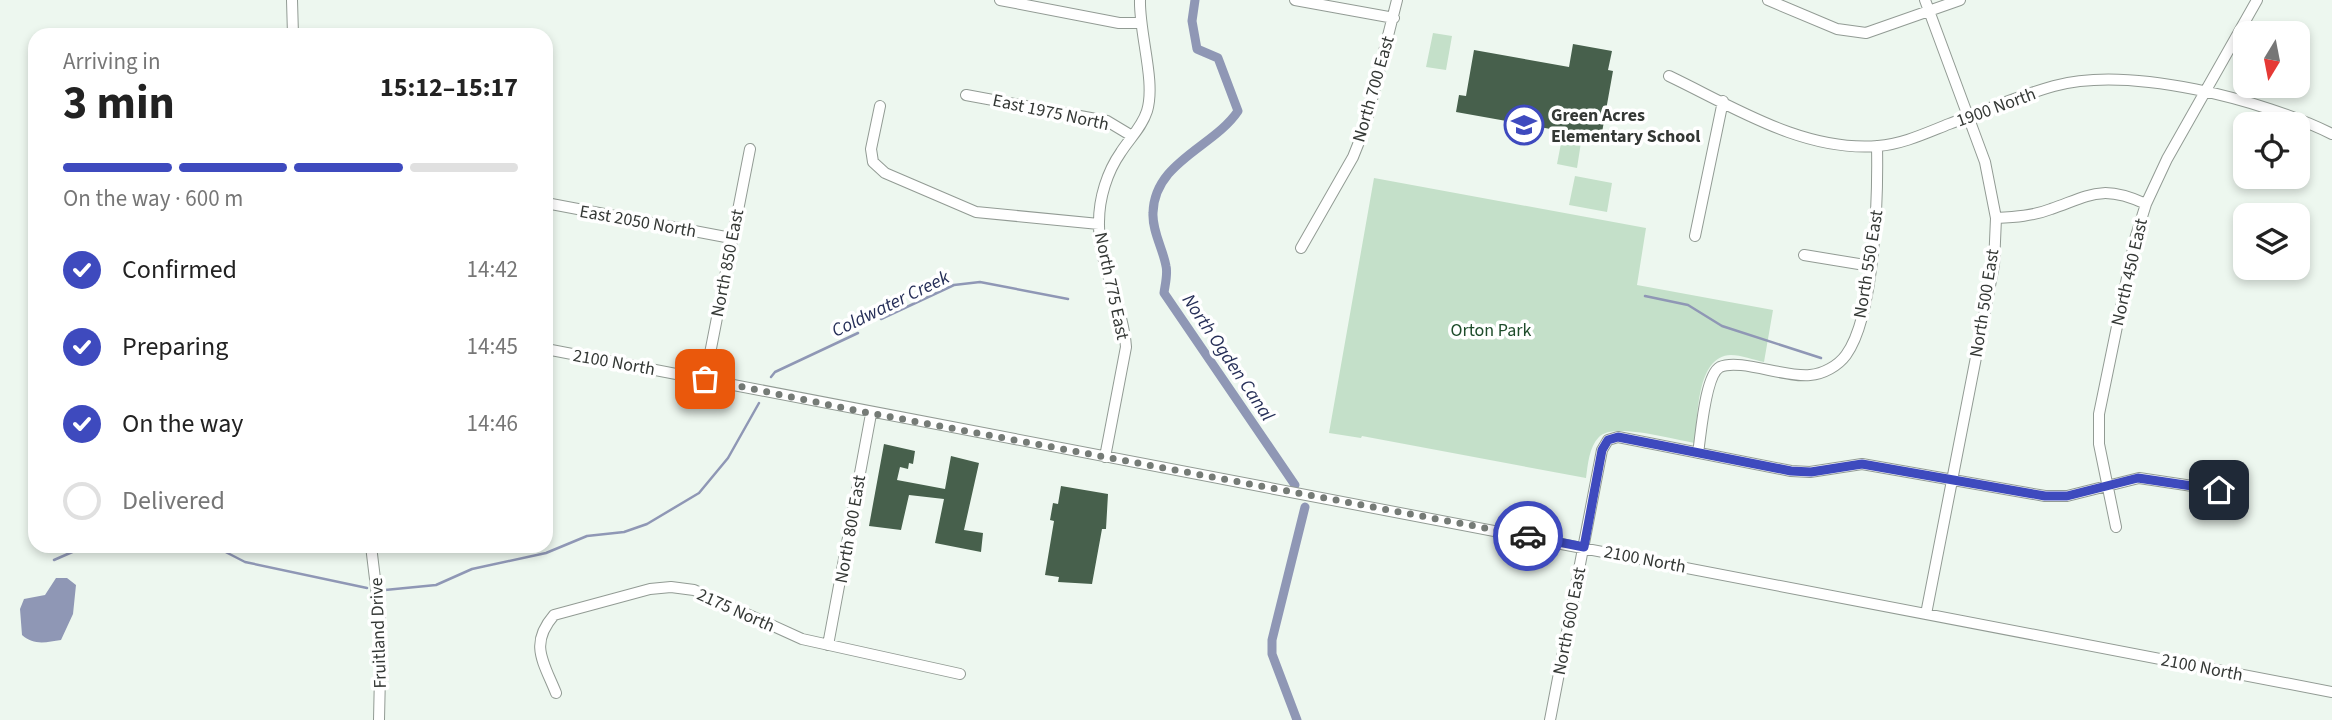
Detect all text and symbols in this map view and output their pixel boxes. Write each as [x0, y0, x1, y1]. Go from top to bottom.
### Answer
north arrow [2233, 21, 2310, 98]
map controls [2233, 21, 2310, 280]
street label: North 700 East [1346, 33, 1401, 145]
text: Arriving in [63, 45, 161, 78]
text: 15:12–15:17 [380, 69, 518, 106]
text: 3 min [63, 71, 175, 136]
street label: 1900 North [1953, 82, 2039, 133]
street label: East 1975 North [990, 88, 1111, 137]
place label: Green Acres Elementary School [1551, 103, 1701, 149]
school or university icon: Green Acres Elementary School [1503, 104, 1545, 146]
button: locate [2233, 112, 2310, 189]
text: On the way · 600 m [63, 182, 243, 215]
street label: East 2050 North [577, 199, 698, 244]
button: layers [2233, 203, 2310, 280]
street label: North 850 East [705, 207, 750, 319]
street label: North 550 East [1848, 208, 1889, 320]
street label: North 450 East [2105, 216, 2154, 328]
street label: North 775 East [1088, 230, 1135, 342]
street label: North 500 East [1964, 247, 2005, 359]
icon: check [63, 251, 101, 289]
text: Confirmed [122, 251, 237, 288]
text: 14:42 [467, 253, 518, 286]
water label: Coldwater Creek [827, 264, 955, 345]
water label: North Ogden Canal [1175, 289, 1281, 427]
park label: Orton Park [1451, 318, 1532, 343]
icon: check [63, 328, 101, 366]
text: Preparing [122, 328, 228, 365]
text: 14:45 [467, 330, 518, 363]
street label: 2100 North [571, 343, 657, 382]
pin [675, 349, 735, 409]
icon: bag [686, 360, 724, 398]
icon: check [63, 405, 101, 443]
text: On the way [122, 405, 243, 442]
text: 14:46 [467, 407, 518, 440]
pin [2189, 460, 2249, 520]
icon: home [2200, 471, 2238, 509]
street label: North 800 East [829, 473, 872, 585]
text: Delivered [122, 482, 225, 519]
courier [1493, 501, 1563, 571]
icon: car [1509, 517, 1547, 555]
street label: 2100 North [1602, 539, 1688, 580]
street label: North 600 East [1547, 565, 1592, 677]
street label: Fruitland Drive [364, 577, 393, 689]
street label: 2175 North [693, 582, 779, 639]
street label: 2100 North [2159, 647, 2245, 688]

